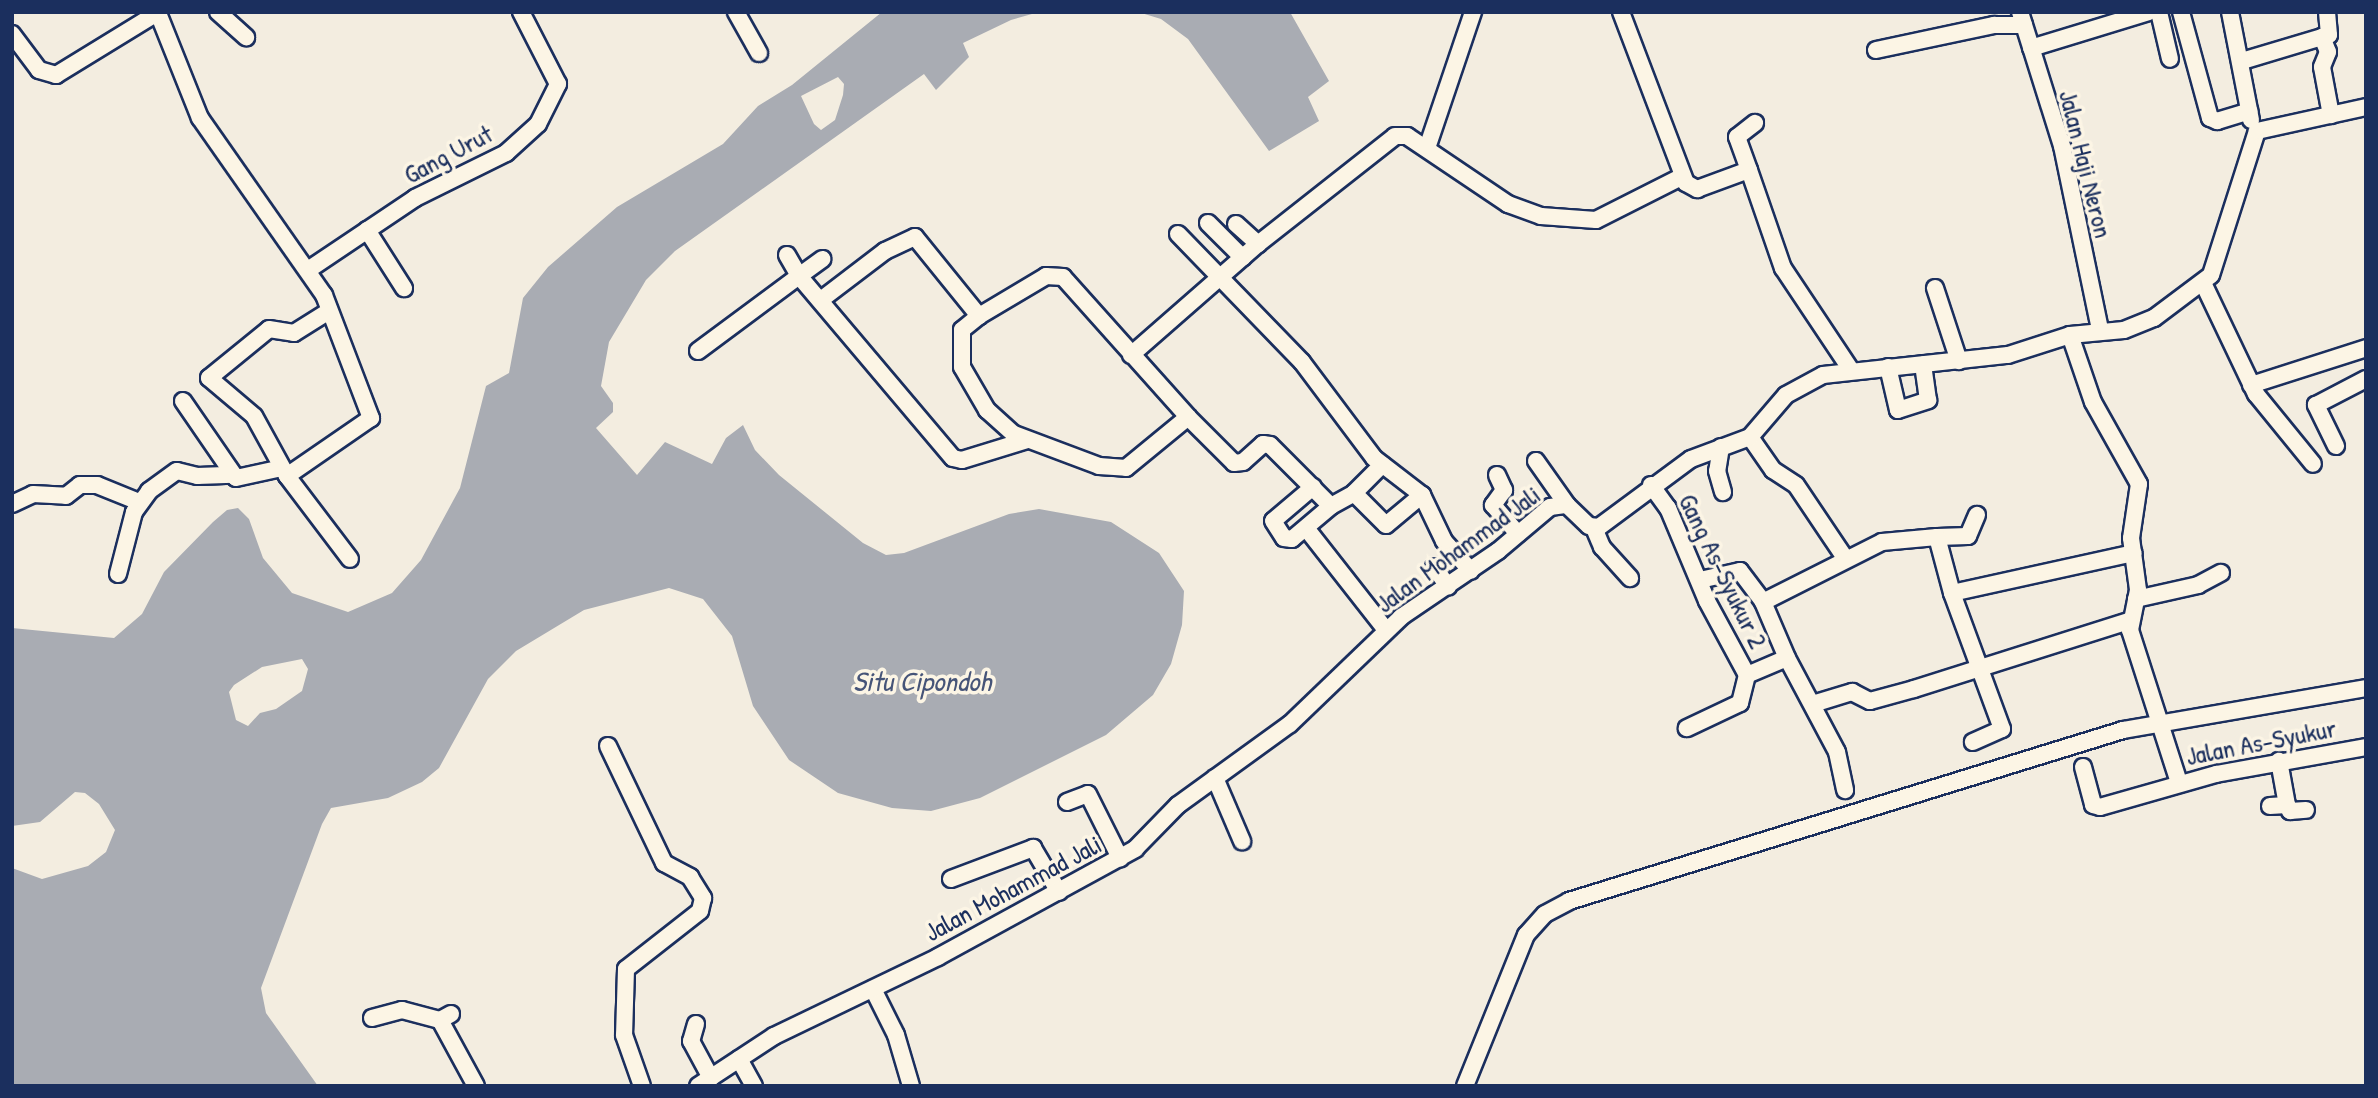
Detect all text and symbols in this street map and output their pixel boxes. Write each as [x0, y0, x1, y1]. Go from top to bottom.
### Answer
street label: Jalan Haji Neron [2053, 87, 2119, 241]
street label: Gang Urut [398, 118, 498, 190]
street label: Jalan Mohammad Jali [1370, 479, 1546, 619]
street label: Gang As-Syukur 2 [1672, 489, 1774, 653]
water label: Situ Cipondoh [853, 664, 991, 698]
street label: Jalan As-Syukur [2183, 712, 2339, 772]
street label: Jalan Mohammad Jali [919, 828, 1107, 948]

